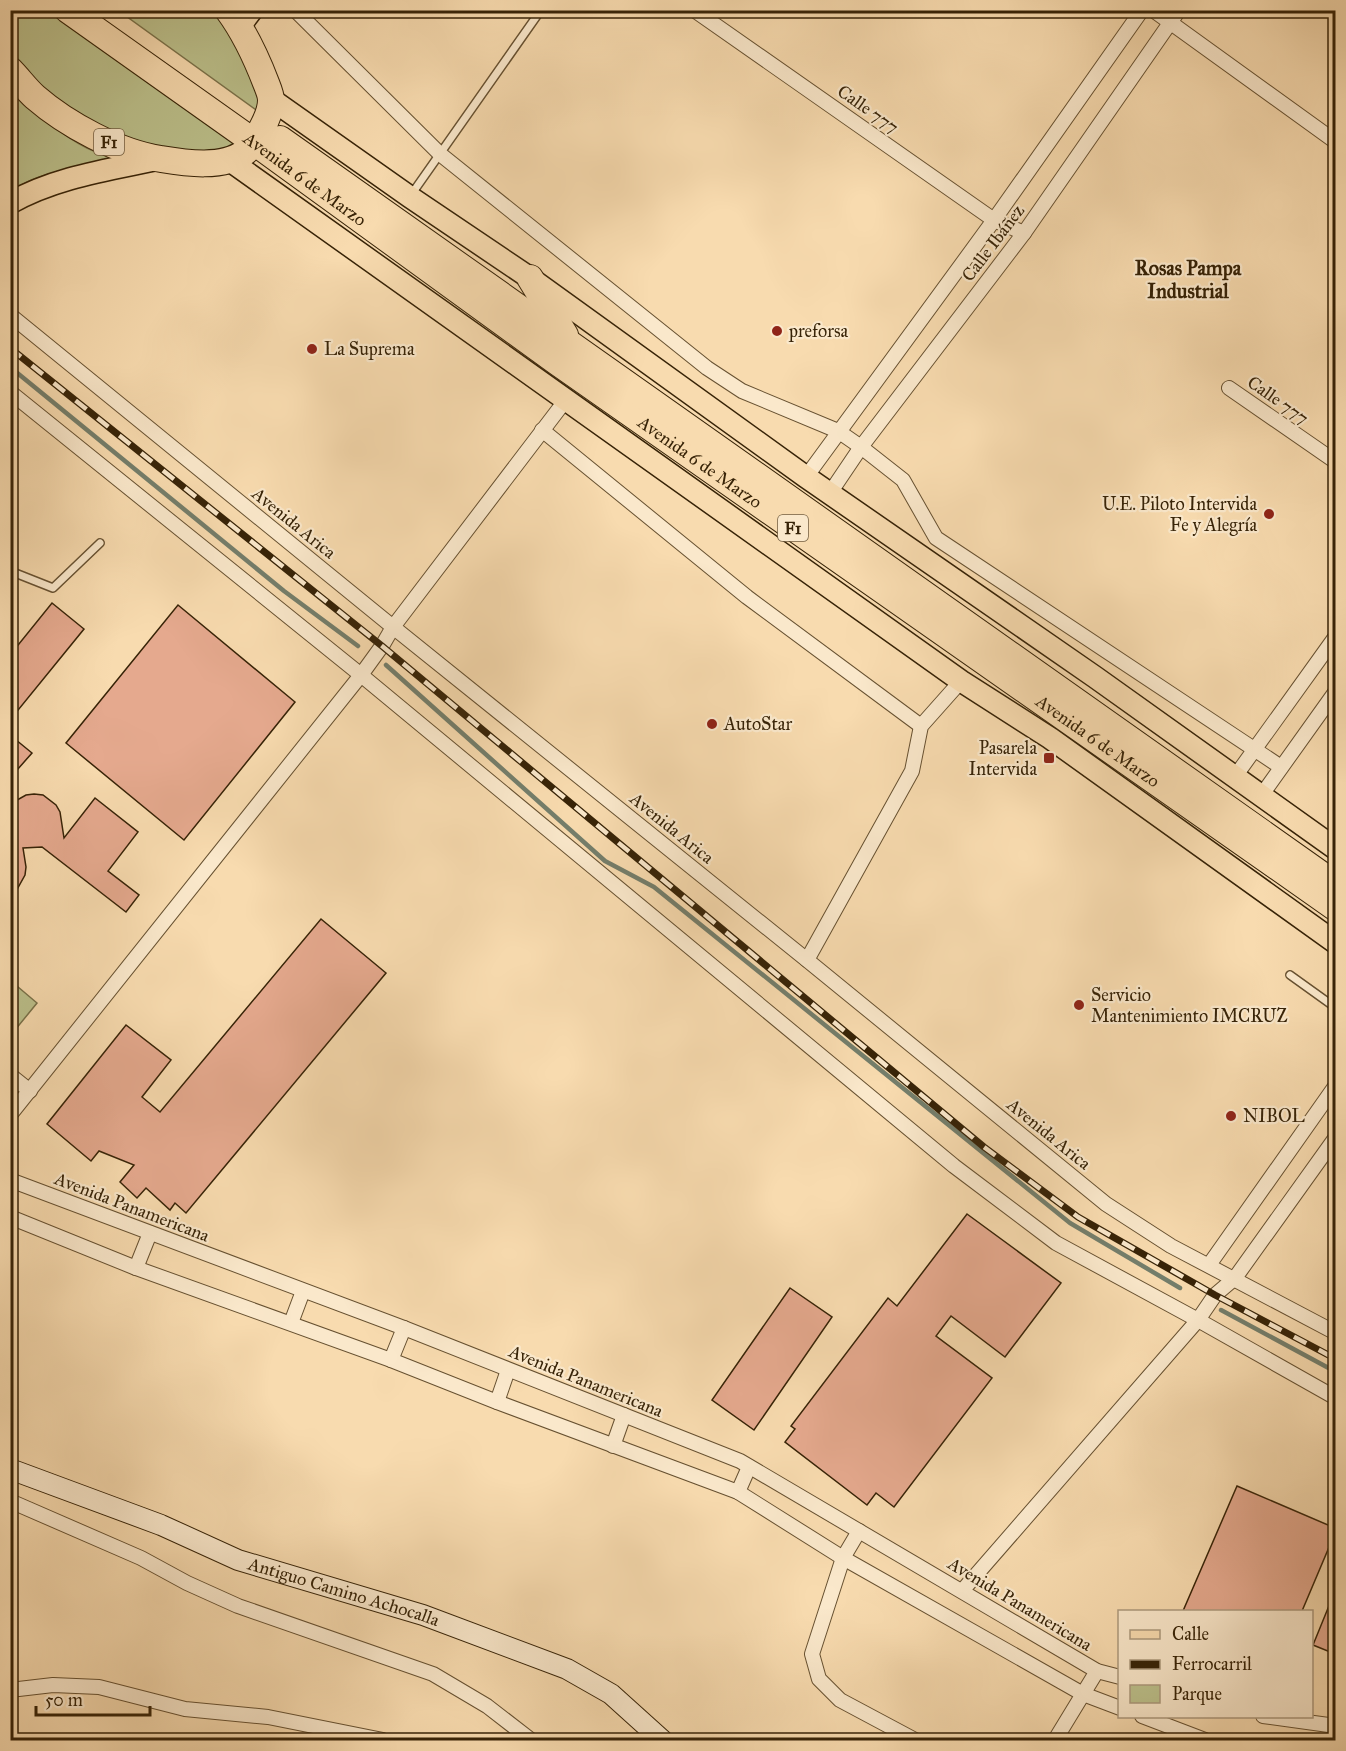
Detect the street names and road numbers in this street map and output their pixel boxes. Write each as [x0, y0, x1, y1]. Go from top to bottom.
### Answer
street label: Calle 777 [833, 80, 903, 138]
street label: Avenida 6 de Marzo [238, 126, 371, 231]
road number: F1 [94, 129, 124, 155]
street label: Calle Ibáñez [957, 200, 1029, 286]
street label: Calle 777 [1243, 371, 1313, 429]
street label: Avenida 6 de Marzo [633, 411, 766, 513]
street label: Avenida Arica [247, 482, 341, 564]
road number: F1 [778, 515, 808, 541]
street label: Avenida 6 de Marzo [1031, 689, 1164, 792]
street label: Avenida Arica [625, 787, 719, 869]
street label: Avenida Arica [1002, 1093, 1096, 1175]
street label: Avenida Panamericana [51, 1167, 213, 1247]
street label: Avenida Panamericana [505, 1340, 667, 1422]
street label: Antiguo Camino Achocalla [245, 1552, 443, 1631]
street label: Avenida Panamericana [943, 1552, 1096, 1656]

